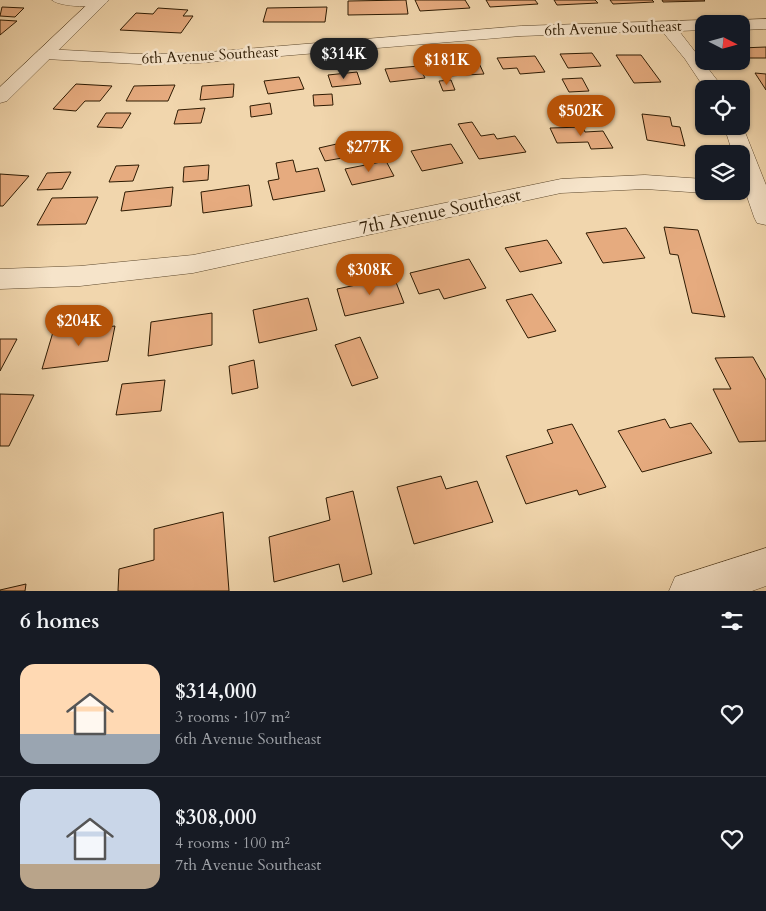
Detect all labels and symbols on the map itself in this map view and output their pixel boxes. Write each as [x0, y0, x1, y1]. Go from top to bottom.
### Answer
north arrow [695, 15, 750, 70]
street label: 6th Avenue Southeast [544, 16, 682, 40]
pin: $314K [309, 38, 379, 80]
street label: 6th Avenue Southeast [141, 41, 279, 69]
pin: $181K [412, 44, 482, 86]
pin: $502K [546, 94, 616, 137]
pin: $277K [334, 130, 404, 173]
street label: 7th Avenue Southeast [357, 182, 524, 241]
pin: $308K [335, 254, 405, 296]
pin: $204K [44, 304, 114, 347]

